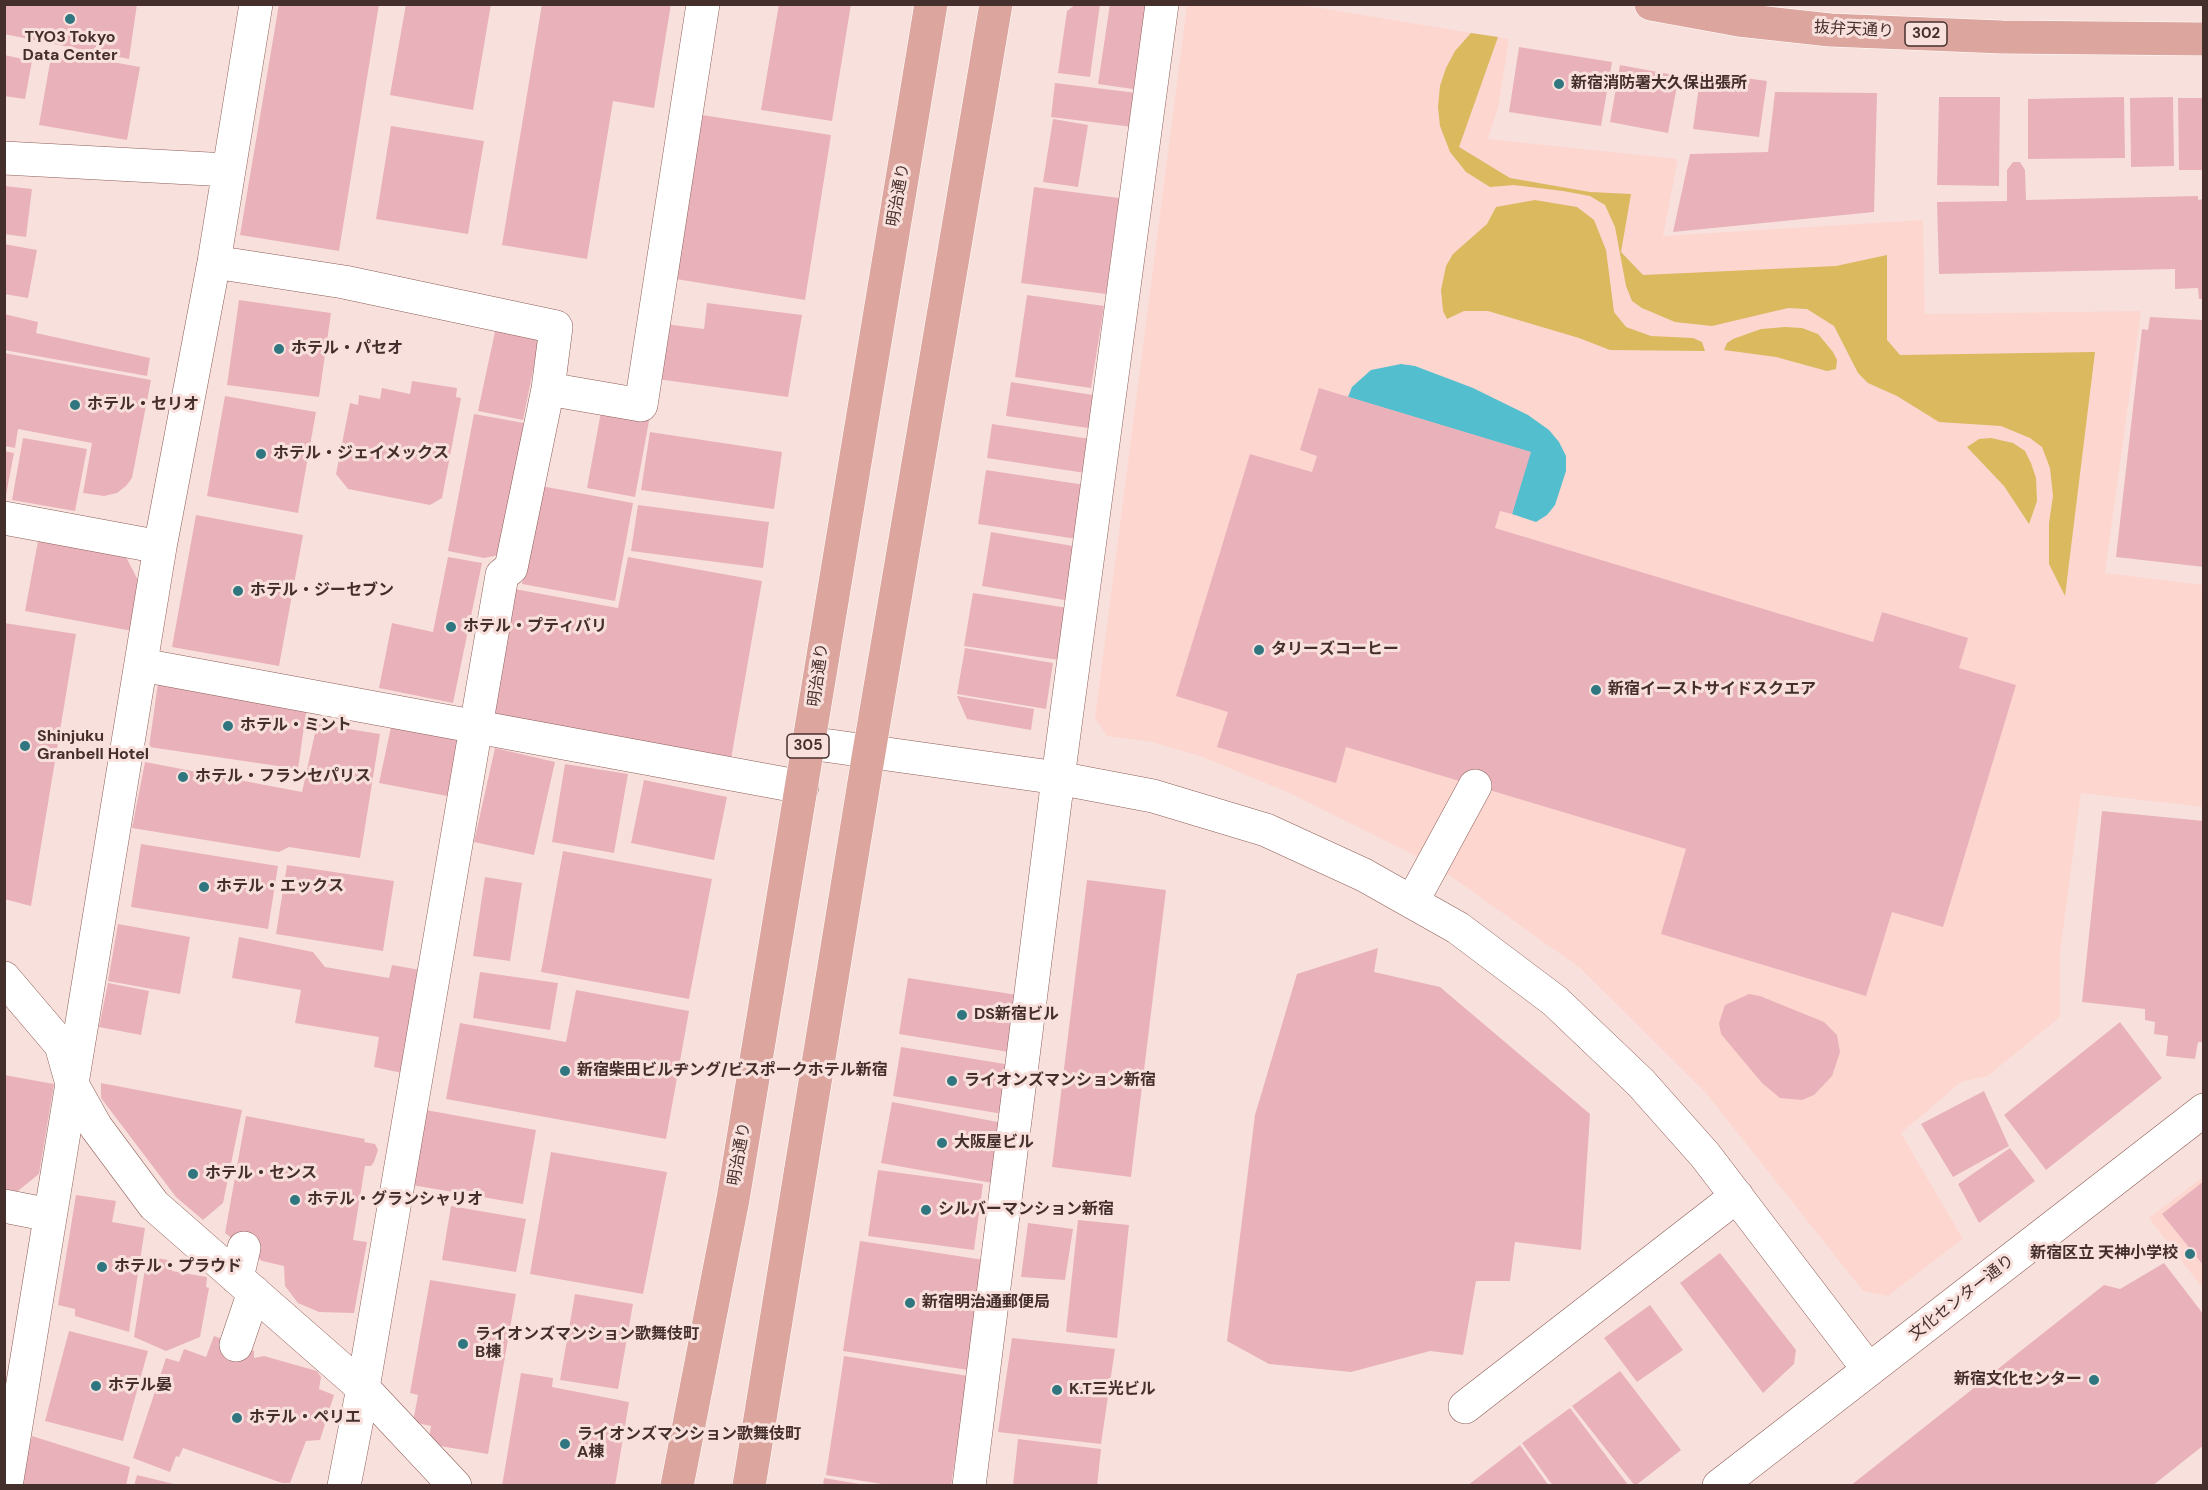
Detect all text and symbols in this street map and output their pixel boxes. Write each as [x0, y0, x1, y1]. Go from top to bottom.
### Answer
marker: TYO3 Tokyo Data Center [63, 12, 77, 26]
street label: 抜弁天通り [1814, 18, 1894, 42]
road number: 302 [1905, 22, 1947, 46]
place label: TYO3 Tokyo Data Center [23, 28, 117, 66]
place label: 新宿消防署大久保出張所 [1571, 74, 1747, 94]
marker: 新宿消防署大久保出張所 [1552, 77, 1566, 91]
street label: 明治通り [884, 162, 914, 228]
place label: ホテル・パセオ [291, 339, 403, 359]
marker: ホテル・パセオ [272, 342, 286, 356]
place label: ホテル・セリオ [87, 395, 199, 415]
marker: ホテル・セリオ [68, 398, 82, 412]
place label: ホテル・ジェイメックス [273, 444, 449, 464]
marker: ホテル・ジェイメックス [254, 447, 268, 461]
place label: ホテル・ジーセブン [250, 581, 394, 601]
marker: ホテル・ジーセブン [231, 584, 245, 598]
place label: ホテル・プティバリ [463, 617, 607, 637]
marker: ホテル・プティバリ [444, 620, 458, 634]
place label: タリーズコーヒー [1271, 640, 1399, 660]
street label: 明治通り [805, 642, 833, 708]
marker: タリーズコーヒー [1252, 643, 1266, 657]
place label: 新宿イーストサイドスクエア [1608, 680, 1816, 700]
marker: 新宿イーストサイドスクエア [1589, 683, 1603, 697]
place label: ホテル・ミント [240, 716, 352, 736]
marker: ホテル・ミント [221, 719, 235, 733]
place label: Shinjuku Granbell Hotel [37, 727, 149, 765]
road number: 305 [787, 734, 829, 758]
marker: Shinjuku Granbell Hotel [18, 739, 32, 753]
place label: ホテル・フランセパリス [195, 767, 371, 787]
marker: ホテル・フランセパリス [176, 770, 190, 784]
place label: ホテル・エックス [216, 877, 344, 897]
marker: ホテル・エックス [197, 880, 211, 894]
place label: DS新宿ビル [974, 1005, 1059, 1025]
marker: DS新宿ビル [955, 1008, 969, 1022]
place label: 新宿柴田ビルヂング/ビスポークホテル新宿 [577, 1061, 888, 1081]
marker: 新宿柴田ビルヂング/ビスポークホテル新宿 [558, 1064, 572, 1078]
place label: ライオンズマンション新宿 [964, 1071, 1156, 1091]
marker: ライオンズマンション新宿 [945, 1074, 959, 1088]
street label: 明治通り [725, 1121, 755, 1187]
place label: 大阪屋ビル [954, 1133, 1034, 1153]
marker: 大阪屋ビル [935, 1136, 949, 1150]
place label: ホテル・センス [205, 1164, 317, 1184]
marker: ホテル・センス [186, 1167, 200, 1181]
place label: ホテル・グランシャリオ [307, 1190, 483, 1210]
marker: ホテル・グランシャリオ [288, 1193, 302, 1207]
place label: シルバーマンション新宿 [938, 1200, 1114, 1220]
marker: シルバーマンション新宿 [919, 1203, 933, 1217]
place label: 新宿区立 天神小学校 [2030, 1244, 2178, 1264]
marker: 新宿区立 天神小学校 [2183, 1247, 2197, 1261]
street label: 文化センター通り [1906, 1251, 2018, 1345]
place label: ホテル・プラウド [114, 1257, 242, 1277]
marker: ホテル・プラウド [95, 1260, 109, 1274]
place label: 新宿明治通郵便局 [922, 1293, 1050, 1313]
marker: 新宿明治通郵便局 [903, 1296, 917, 1310]
place label: ライオンズマンション歌舞伎町 B棟 [475, 1325, 699, 1363]
marker: ライオンズマンション歌舞伎町 B棟 [456, 1337, 470, 1351]
place label: 新宿文化センター [1954, 1370, 2082, 1390]
marker: 新宿文化センター [2087, 1373, 2101, 1387]
place label: ホテル晏 [108, 1376, 172, 1396]
marker: ホテル晏 [89, 1379, 103, 1393]
place label: K.T三光ビル [1069, 1380, 1156, 1400]
marker: K.T三光ビル [1050, 1383, 1064, 1397]
place label: ホテル・ペリエ [249, 1408, 361, 1428]
marker: ホテル・ペリエ [230, 1411, 244, 1425]
place label: ライオンズマンション歌舞伎町 A棟 [577, 1425, 801, 1463]
marker: ライオンズマンション歌舞伎町 A棟 [558, 1437, 572, 1451]

